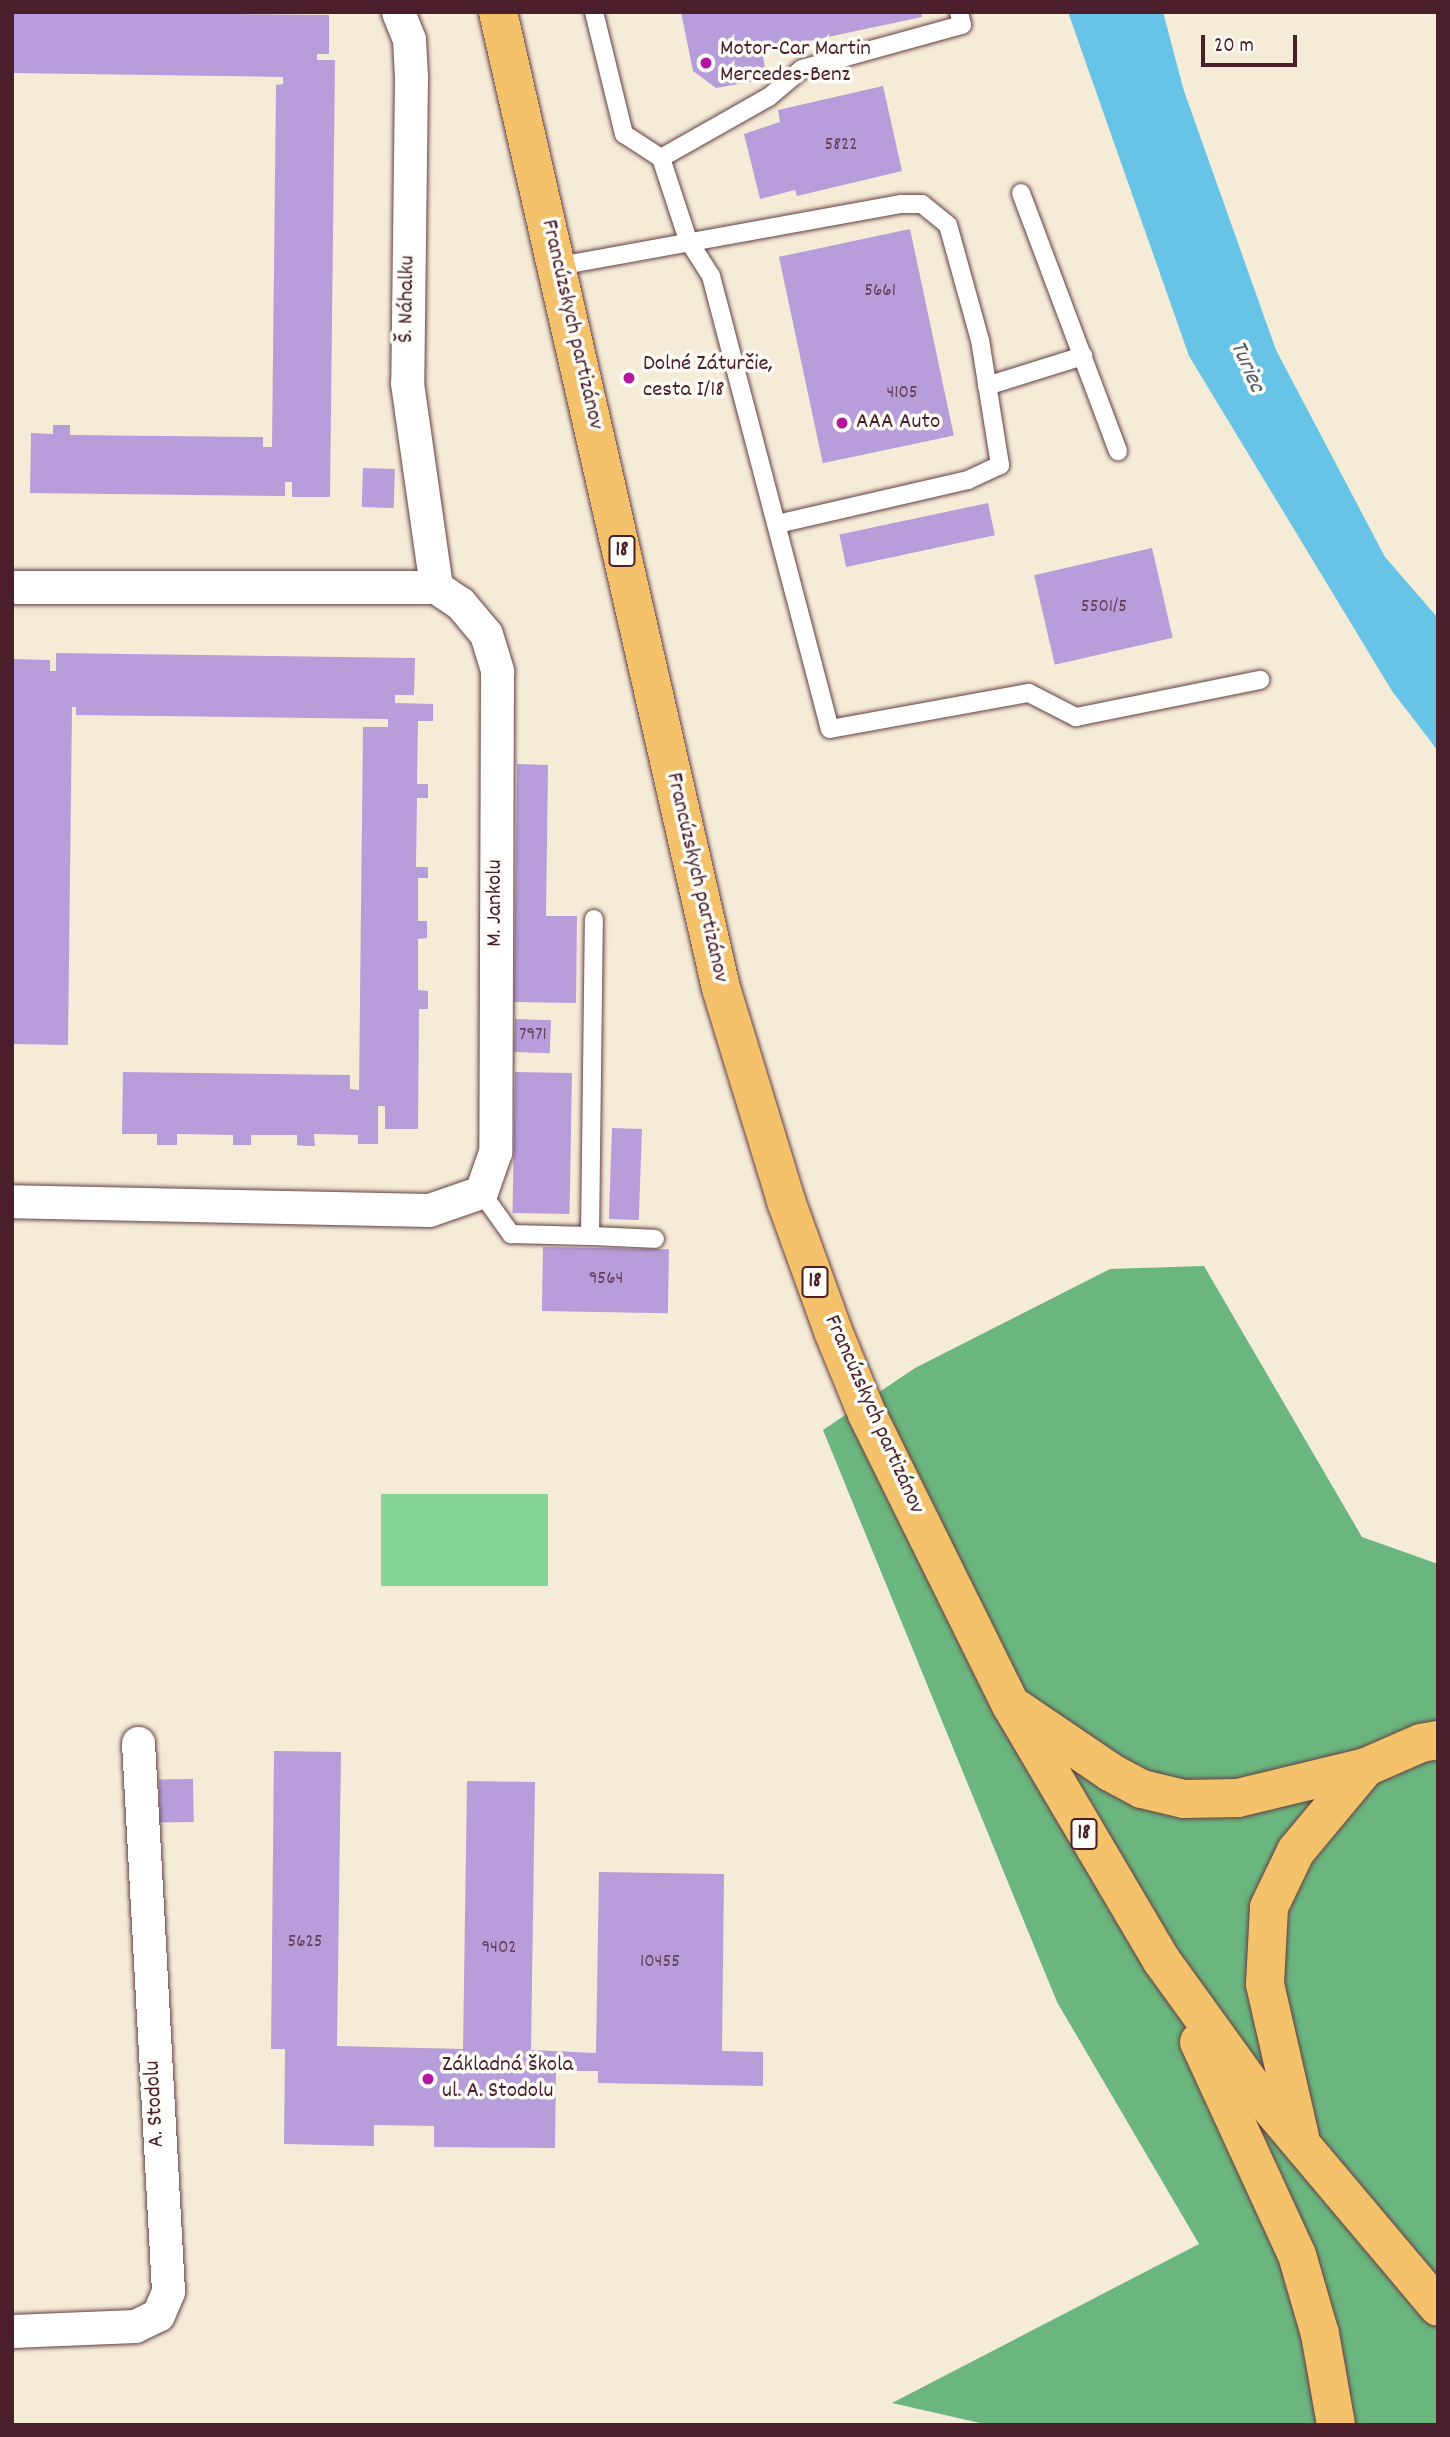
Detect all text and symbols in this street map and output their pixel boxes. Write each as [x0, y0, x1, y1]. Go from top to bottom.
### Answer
scale bar [1205, 21, 1301, 65]
text: 20 m [1214, 32, 1254, 62]
place label: Motor-Car Martin Mercedes-Benz [720, 36, 871, 90]
marker: Motor-Car Martin Mercedes-Benz [698, 55, 714, 71]
house number: 5822 [824, 135, 858, 157]
street label: Francúzskych partizánov [533, 217, 609, 433]
street label: Š. Náhalku [393, 255, 423, 343]
house number: 5661 [864, 281, 896, 303]
water label: Turiec [1222, 337, 1270, 397]
place label: Dolné Záturčie, cesta I/18 [643, 351, 773, 405]
marker: Dolné Záturčie, cesta I/18 [621, 370, 637, 386]
house number: 4105 [886, 383, 918, 405]
place label: AAA Auto [856, 409, 940, 437]
marker: AAA Auto [834, 415, 850, 431]
road number: 18 [608, 534, 636, 568]
house number: 5501/5 [1081, 597, 1127, 619]
street label: Francúzskych partizánov [658, 770, 734, 986]
street label: M. Jankolu [482, 859, 510, 947]
house number: 7971 [519, 1025, 547, 1047]
road number: 18 [801, 1264, 829, 1300]
house number: 9564 [589, 1269, 623, 1291]
street label: Francúzskych partizánov [817, 1311, 929, 1519]
road number: 18 [1070, 1816, 1098, 1852]
house number: 5625 [287, 1932, 323, 1954]
house number: 9402 [481, 1938, 517, 1960]
house number: 10455 [640, 1952, 680, 1974]
place label: Základná škola ul. A. Stodolu [442, 2052, 573, 2106]
street label: A. Stodolu [140, 2060, 172, 2148]
marker: Základná škola ul. A. Stodolu [420, 2071, 436, 2087]

